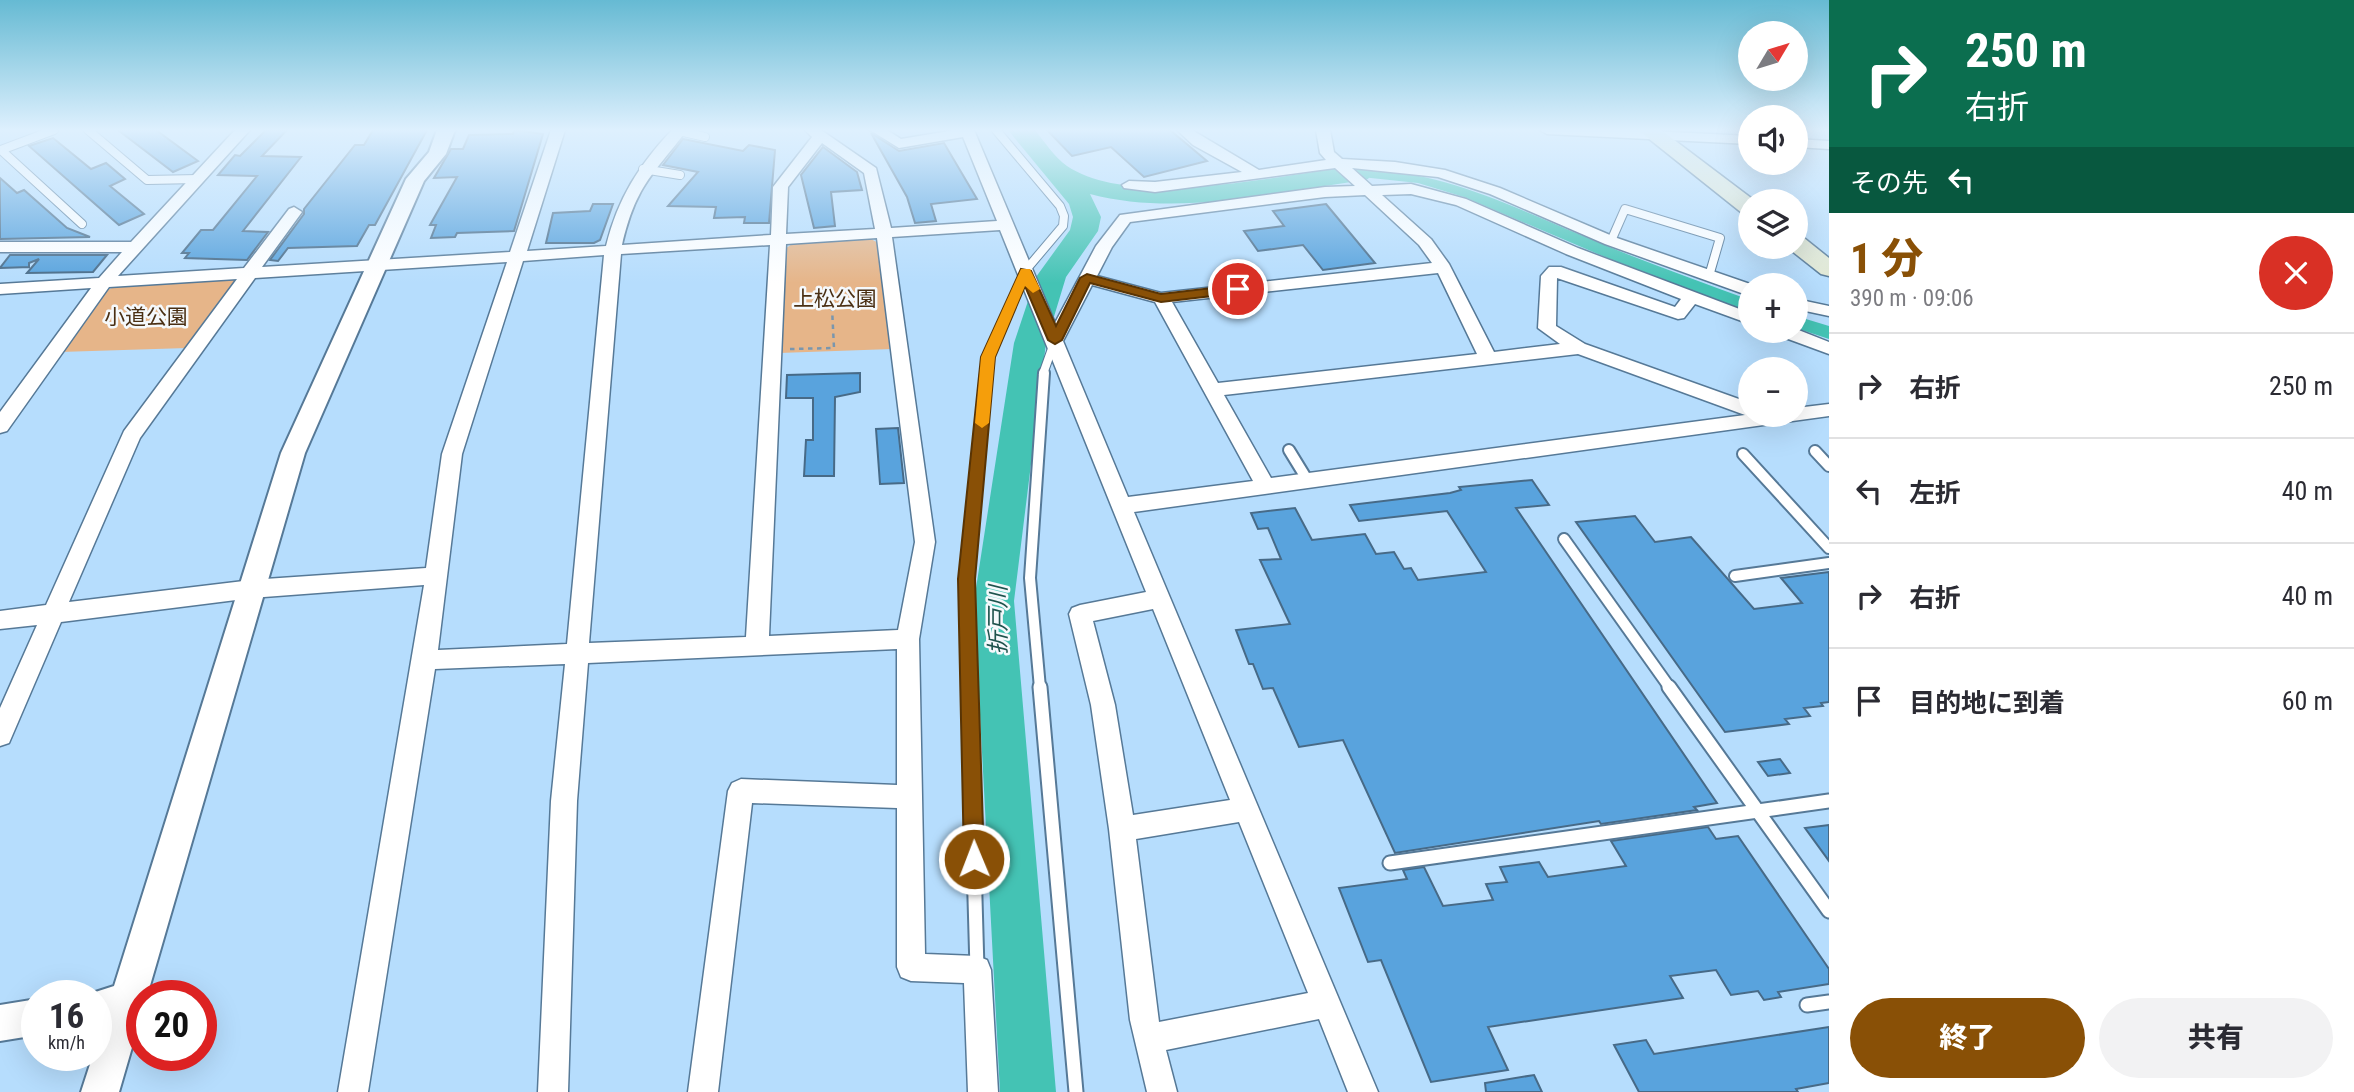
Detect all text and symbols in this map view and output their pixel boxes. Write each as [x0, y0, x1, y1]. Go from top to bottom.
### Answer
north arrow [1738, 21, 1808, 91]
map controls [1738, 21, 1808, 427]
text: 250 m [1965, 22, 2087, 79]
icon: right [1850, 28, 1941, 119]
text: 右折 [1965, 88, 2029, 126]
button: sound [1738, 105, 1808, 175]
icon: left [1942, 161, 1980, 199]
text: その先 [1850, 168, 1928, 198]
button: layers [1738, 189, 1808, 259]
text: 1 分 [1850, 234, 1923, 283]
button: close [2259, 236, 2333, 310]
pin [1208, 259, 1268, 319]
icon: arrive [1219, 270, 1257, 308]
button: + [1738, 273, 1808, 343]
text: 390 m · 09:06 [1850, 285, 1974, 312]
park label: 上松公園 [793, 287, 877, 311]
park label: 小道公園 [104, 305, 188, 329]
button: − [1738, 357, 1808, 427]
icon: right [1850, 367, 1888, 405]
text: 250 m [2269, 371, 2333, 401]
text: 右折 [1909, 373, 1961, 403]
icon: left [1850, 472, 1888, 510]
text: 40 m [2282, 476, 2333, 506]
text: 左折 [1909, 478, 1961, 508]
icon: right [1850, 577, 1888, 615]
text: 40 m [2282, 581, 2333, 611]
water label: 折戸川 [985, 583, 1012, 655]
text: 右折 [1909, 583, 1961, 613]
icon: arrive [1850, 682, 1888, 720]
text: 60 m [2282, 686, 2333, 716]
text: 目的地に到着 [1909, 688, 2065, 718]
position arrow [937, 822, 1011, 896]
speed limit sign: 20 [126, 980, 217, 1071]
text: 16 [49, 996, 84, 1037]
button: 終了 [1850, 998, 2085, 1078]
button: 共有 [2099, 998, 2333, 1078]
text: km/h [48, 1032, 85, 1053]

